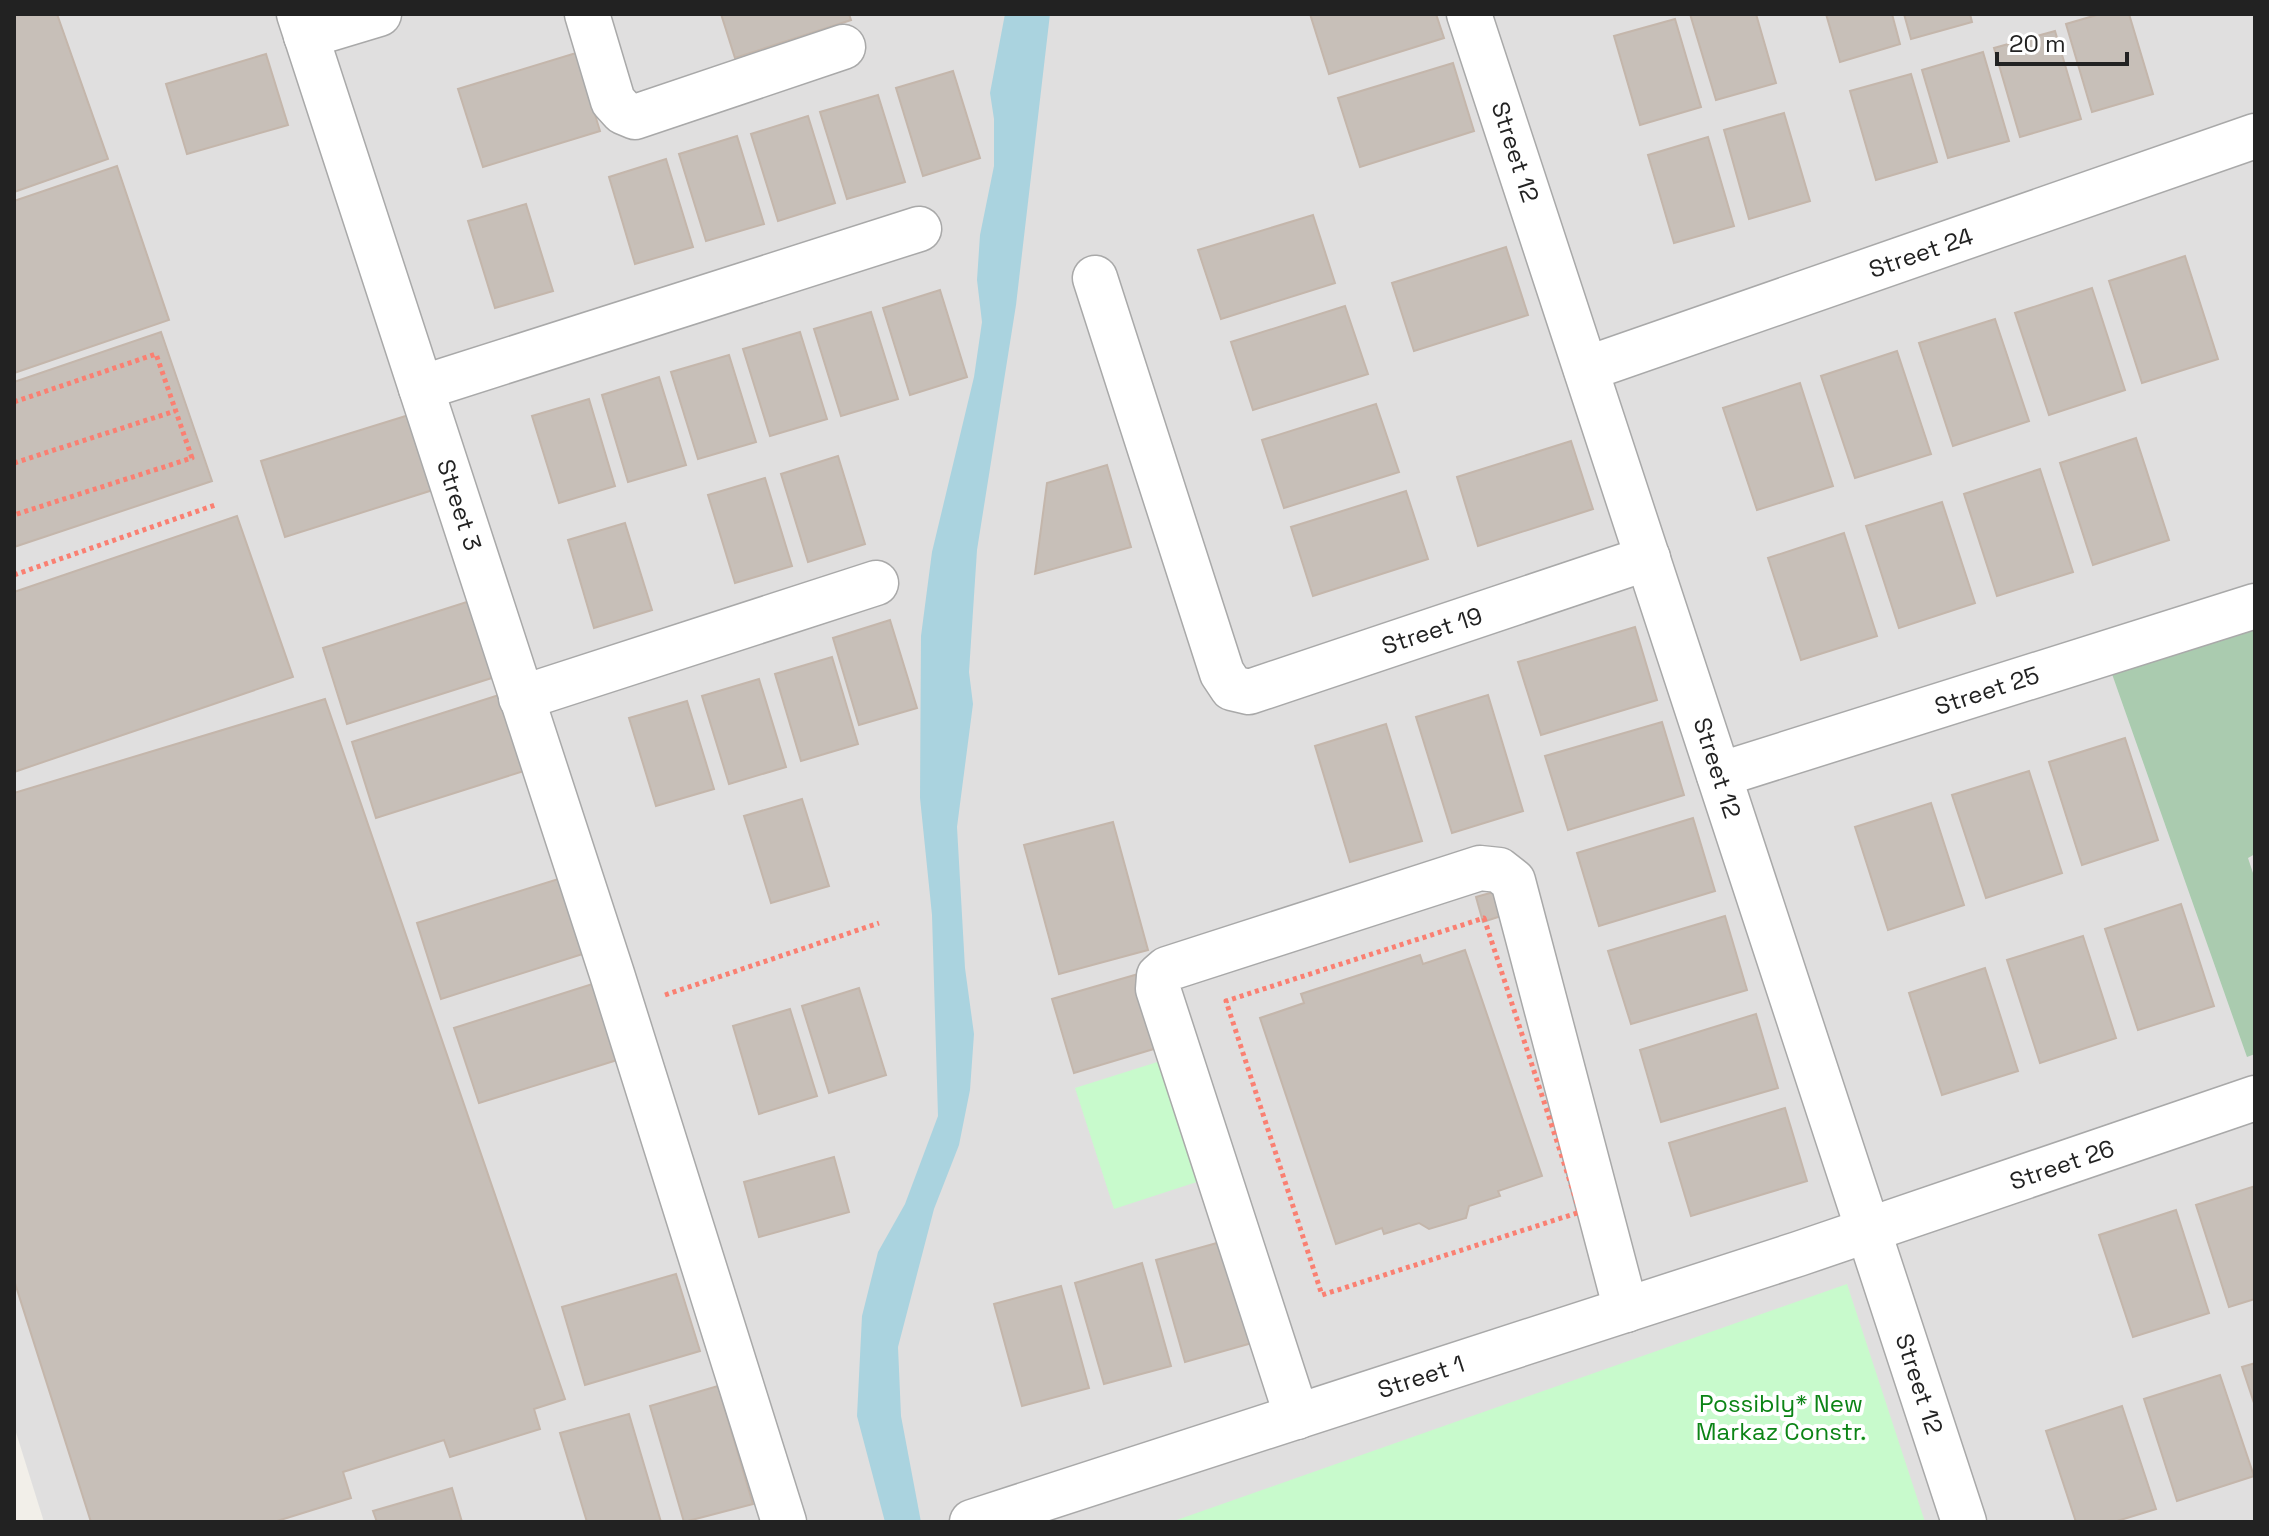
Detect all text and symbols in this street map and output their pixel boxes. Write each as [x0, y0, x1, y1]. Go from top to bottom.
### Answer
scale bar [1997, 16, 2127, 66]
text: 20 m [2009, 28, 2066, 59]
street label: Street 12 [1485, 98, 1546, 206]
street label: Street 24 [1865, 220, 1977, 285]
street label: Street 3 [430, 455, 489, 554]
street label: Street 19 [1377, 600, 1486, 661]
street label: Street 25 [1931, 659, 2043, 722]
street label: Street 12 [1687, 714, 1748, 822]
street label: Street 26 [2005, 1132, 2118, 1197]
street label: Street 12 [1889, 1330, 1950, 1438]
street label: Street 1 [1373, 1348, 1468, 1405]
park label: Possibly* New Markaz Constr. [1696, 1388, 1866, 1447]

